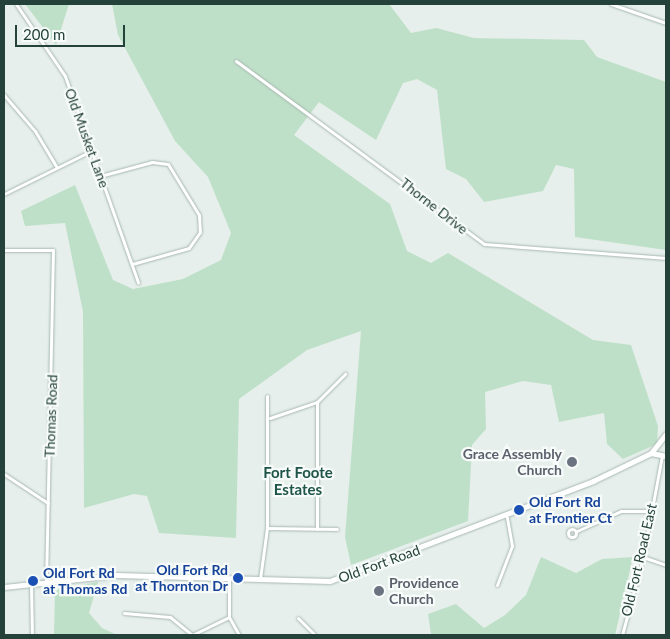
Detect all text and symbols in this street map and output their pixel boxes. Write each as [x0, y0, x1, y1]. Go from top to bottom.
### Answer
scale bar [18, 15, 128, 47]
text: 200 m [23, 25, 65, 43]
street label: Old Musket Lane [61, 86, 113, 190]
street label: Thorne Drive [397, 174, 471, 238]
street label: Thomas Road [41, 374, 61, 458]
place label: Grace Assembly Church [462, 446, 562, 478]
marker: Grace Assembly Church [566, 456, 578, 468]
district label: Fort Foote Estates [263, 463, 333, 498]
place label: Old Fort Rd at Frontier Ct [529, 494, 612, 526]
street label: Old Fort Road East [618, 502, 660, 618]
marker: Old Fort Rd at Frontier Ct [513, 504, 525, 516]
street label: Old Fort Road [336, 541, 422, 587]
place label: Old Fort Rd at Thornton Dr [135, 562, 228, 594]
place label: Old Fort Rd at Thomas Rd [43, 565, 128, 598]
marker: Old Fort Rd at Thornton Dr [232, 572, 244, 584]
marker: Old Fort Rd at Thomas Rd [27, 575, 39, 587]
place label: Providence Church [389, 575, 459, 608]
marker: Providence Church [373, 585, 385, 597]

